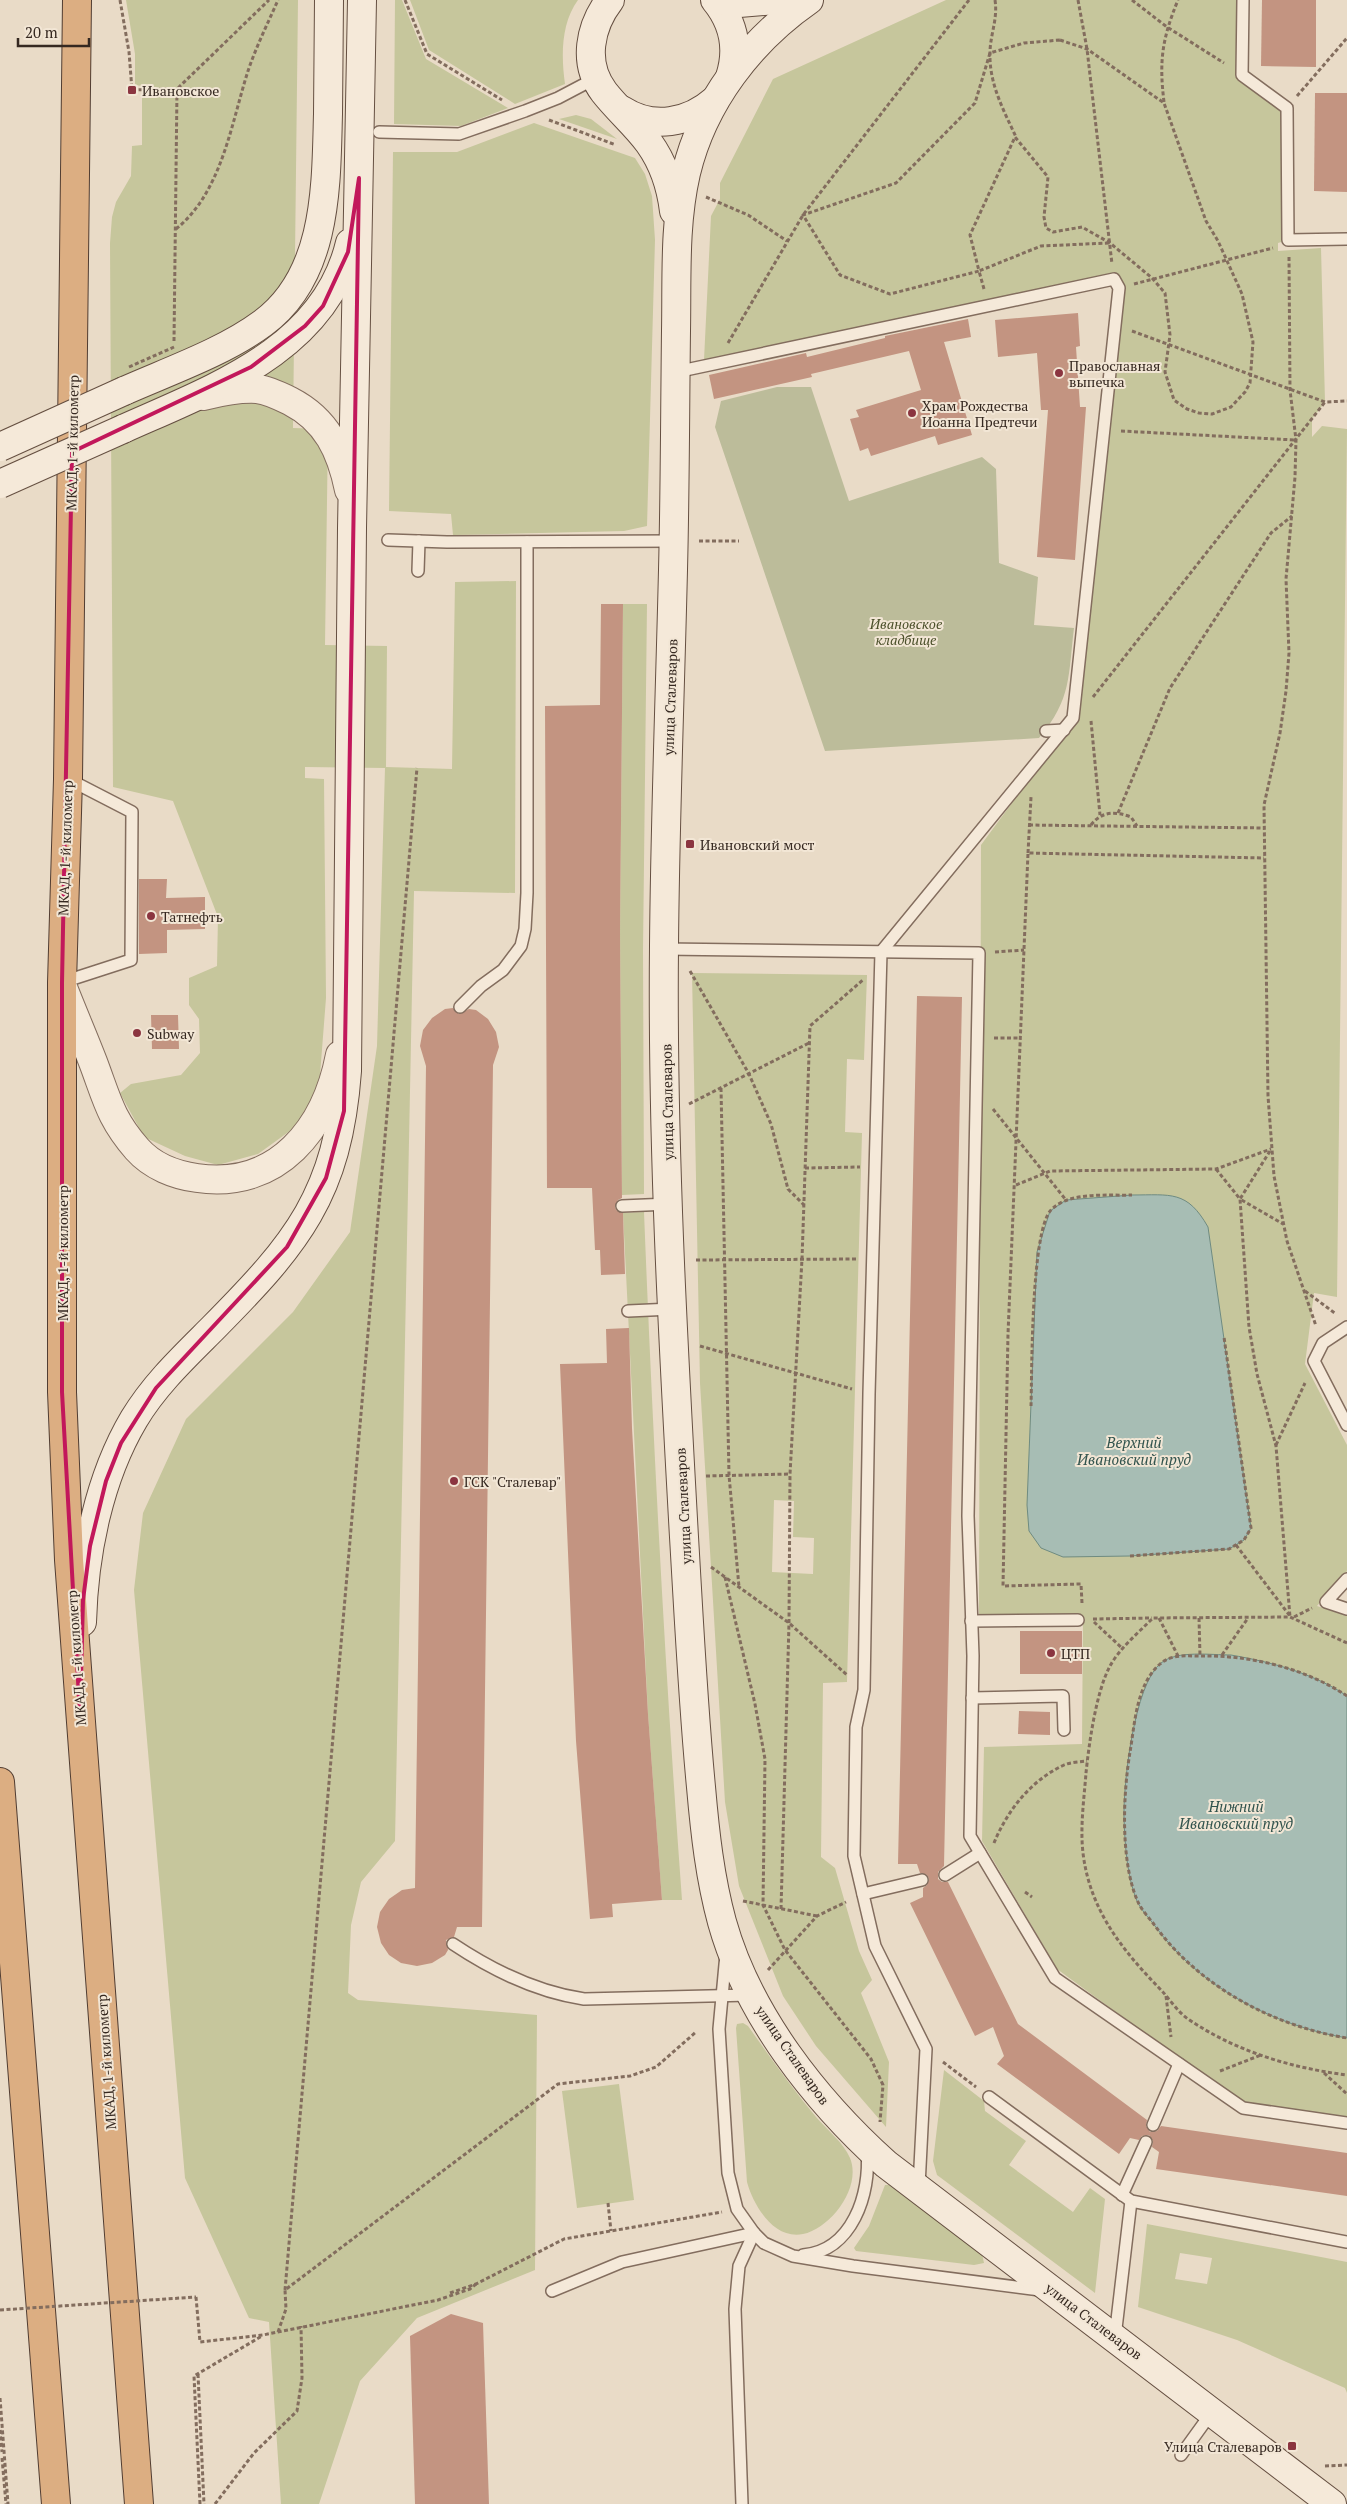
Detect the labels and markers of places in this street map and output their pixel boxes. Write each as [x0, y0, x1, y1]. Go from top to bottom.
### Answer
place label: Ивановское [142, 81, 219, 100]
marker: Ивановское [126, 84, 138, 96]
place label: Православная выпечка [1069, 356, 1161, 391]
marker: Православная выпечка [1053, 367, 1065, 379]
place label: Храм Рождества Иоанна Предтечи [922, 396, 1038, 431]
marker: Храм Рождества Иоанна Предтечи [906, 407, 918, 419]
place label: Ивановский мост [700, 835, 814, 854]
marker: Ивановский мост [684, 838, 696, 850]
place label: Татнефть [161, 907, 223, 926]
marker: Татнефть [145, 910, 157, 922]
place label: Subway [147, 1024, 195, 1043]
marker: Subway [131, 1027, 143, 1039]
place label: ГСК "Сталевар" [464, 1472, 561, 1491]
marker: ГСК "Сталевар" [448, 1475, 460, 1487]
place label: ЦТП [1061, 1644, 1090, 1663]
marker: ЦТП [1045, 1647, 1057, 1659]
place label: Улица Сталеваров [1164, 2437, 1282, 2456]
marker: Улица Сталеваров [1286, 2440, 1298, 2452]

